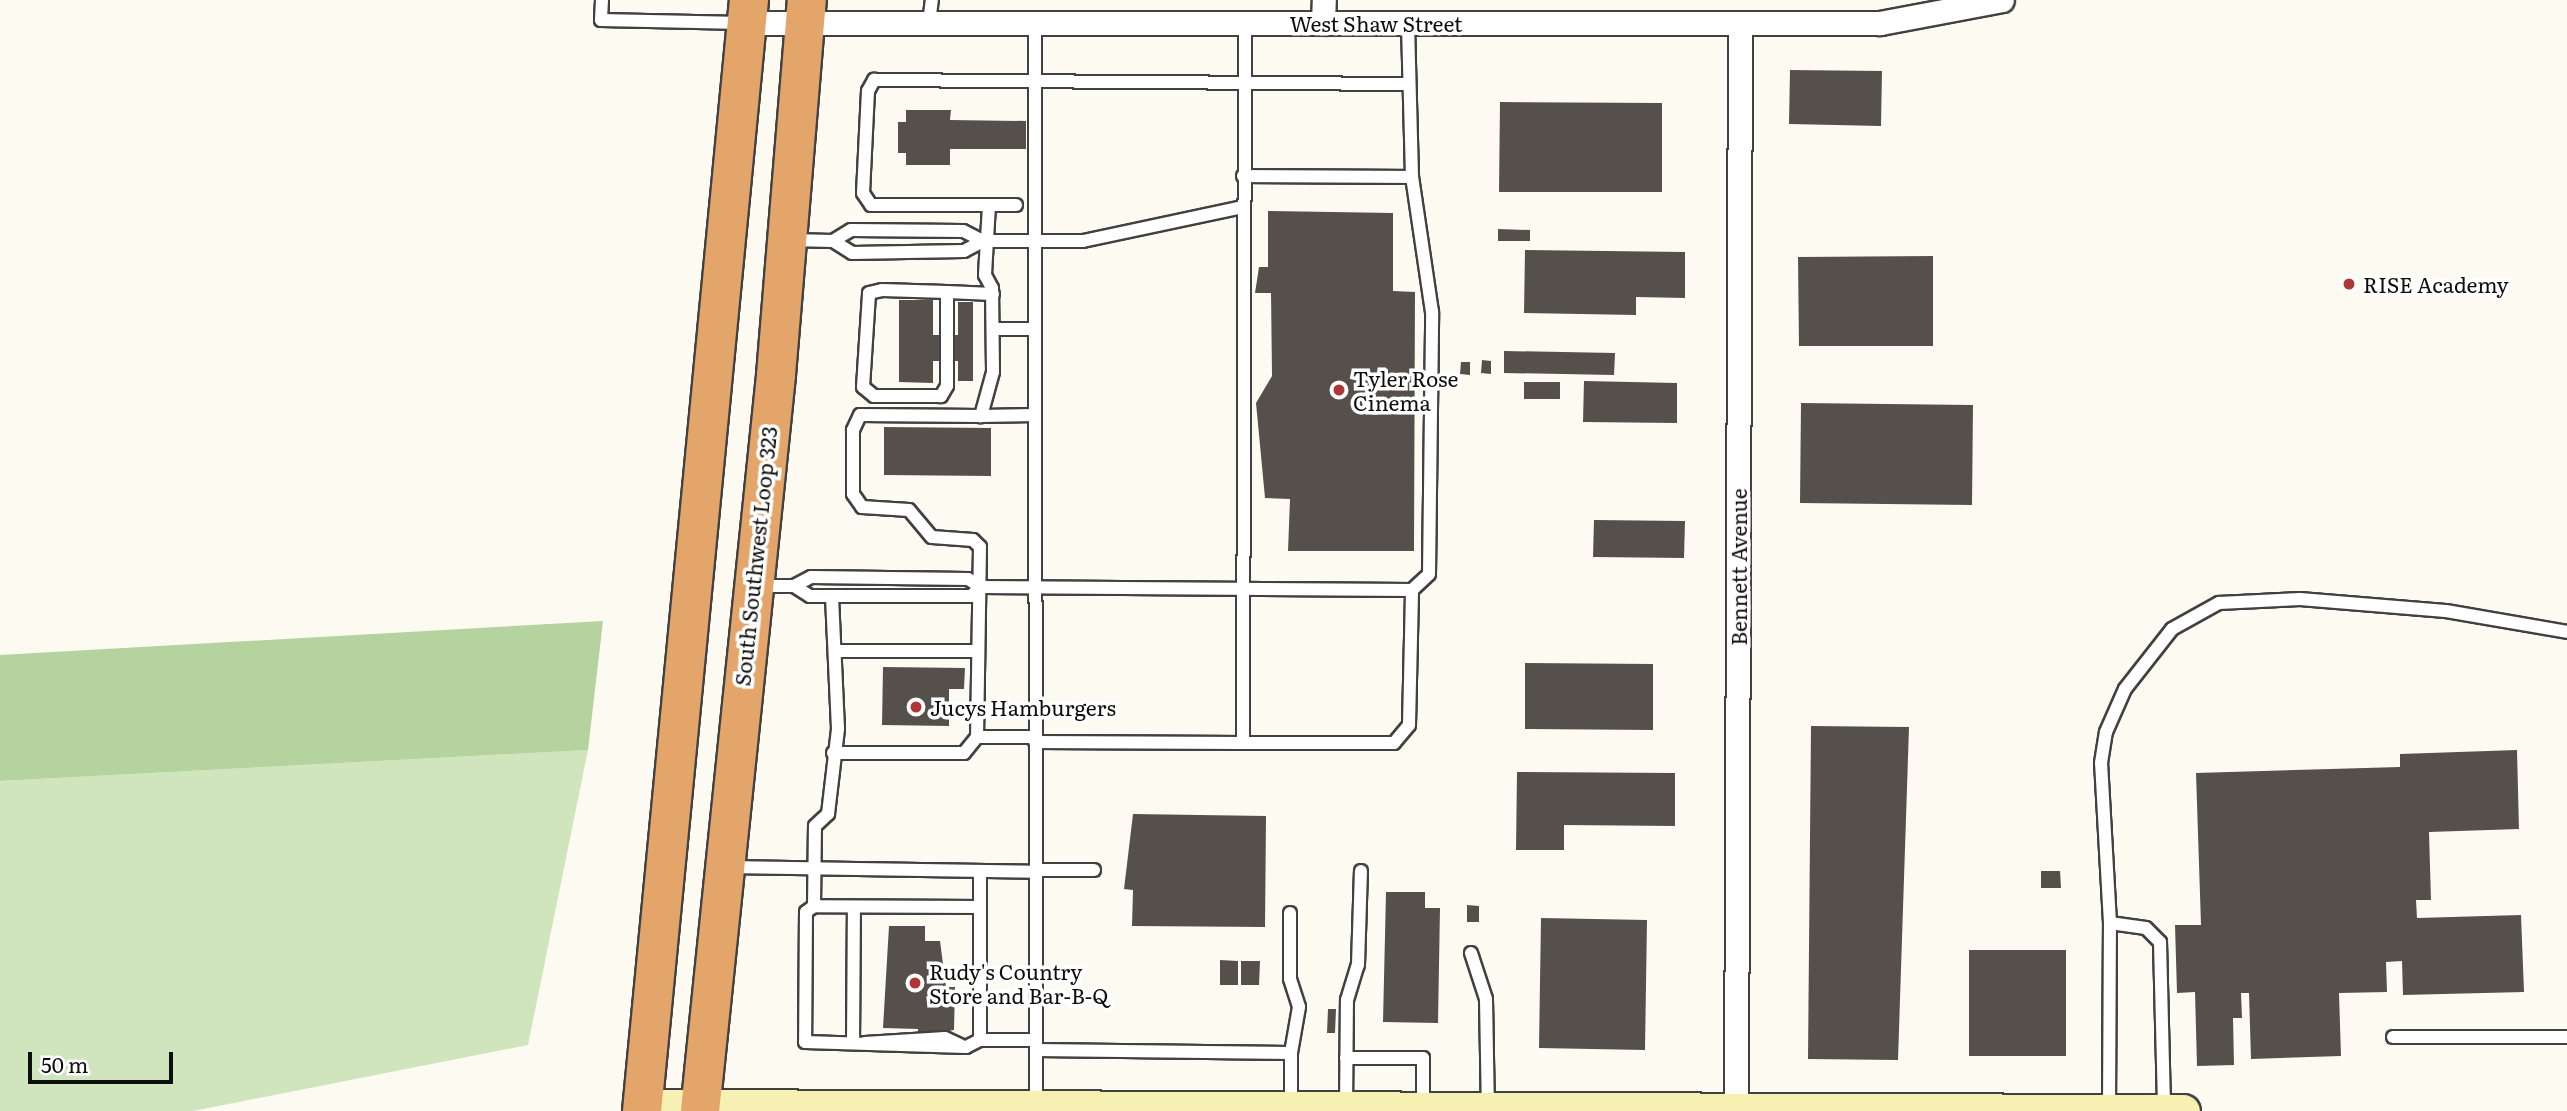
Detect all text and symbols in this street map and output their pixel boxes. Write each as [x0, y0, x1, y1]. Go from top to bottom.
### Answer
street label: West Shaw Street [1290, 10, 1462, 36]
place label: RISE Academy [2363, 271, 2509, 297]
marker: RISE Academy [2341, 276, 2357, 292]
place label: Tyler Rose Cinema [1353, 365, 1458, 415]
marker: Tyler Rose Cinema [1331, 382, 1347, 398]
street label: South Southwest Loop 323 [729, 425, 781, 687]
street label: Bennett Avenue [1725, 488, 1751, 646]
place label: Jucys Hamburgers [930, 694, 1116, 720]
marker: Jucys Hamburgers [908, 699, 924, 715]
place label: Rudy's Country Store and Bar-B-Q [929, 958, 1108, 1008]
marker: Rudy's Country Store and Bar-B-Q [907, 975, 923, 991]
scale bar [32, 1038, 177, 1082]
text: 50 m [41, 1048, 88, 1079]

